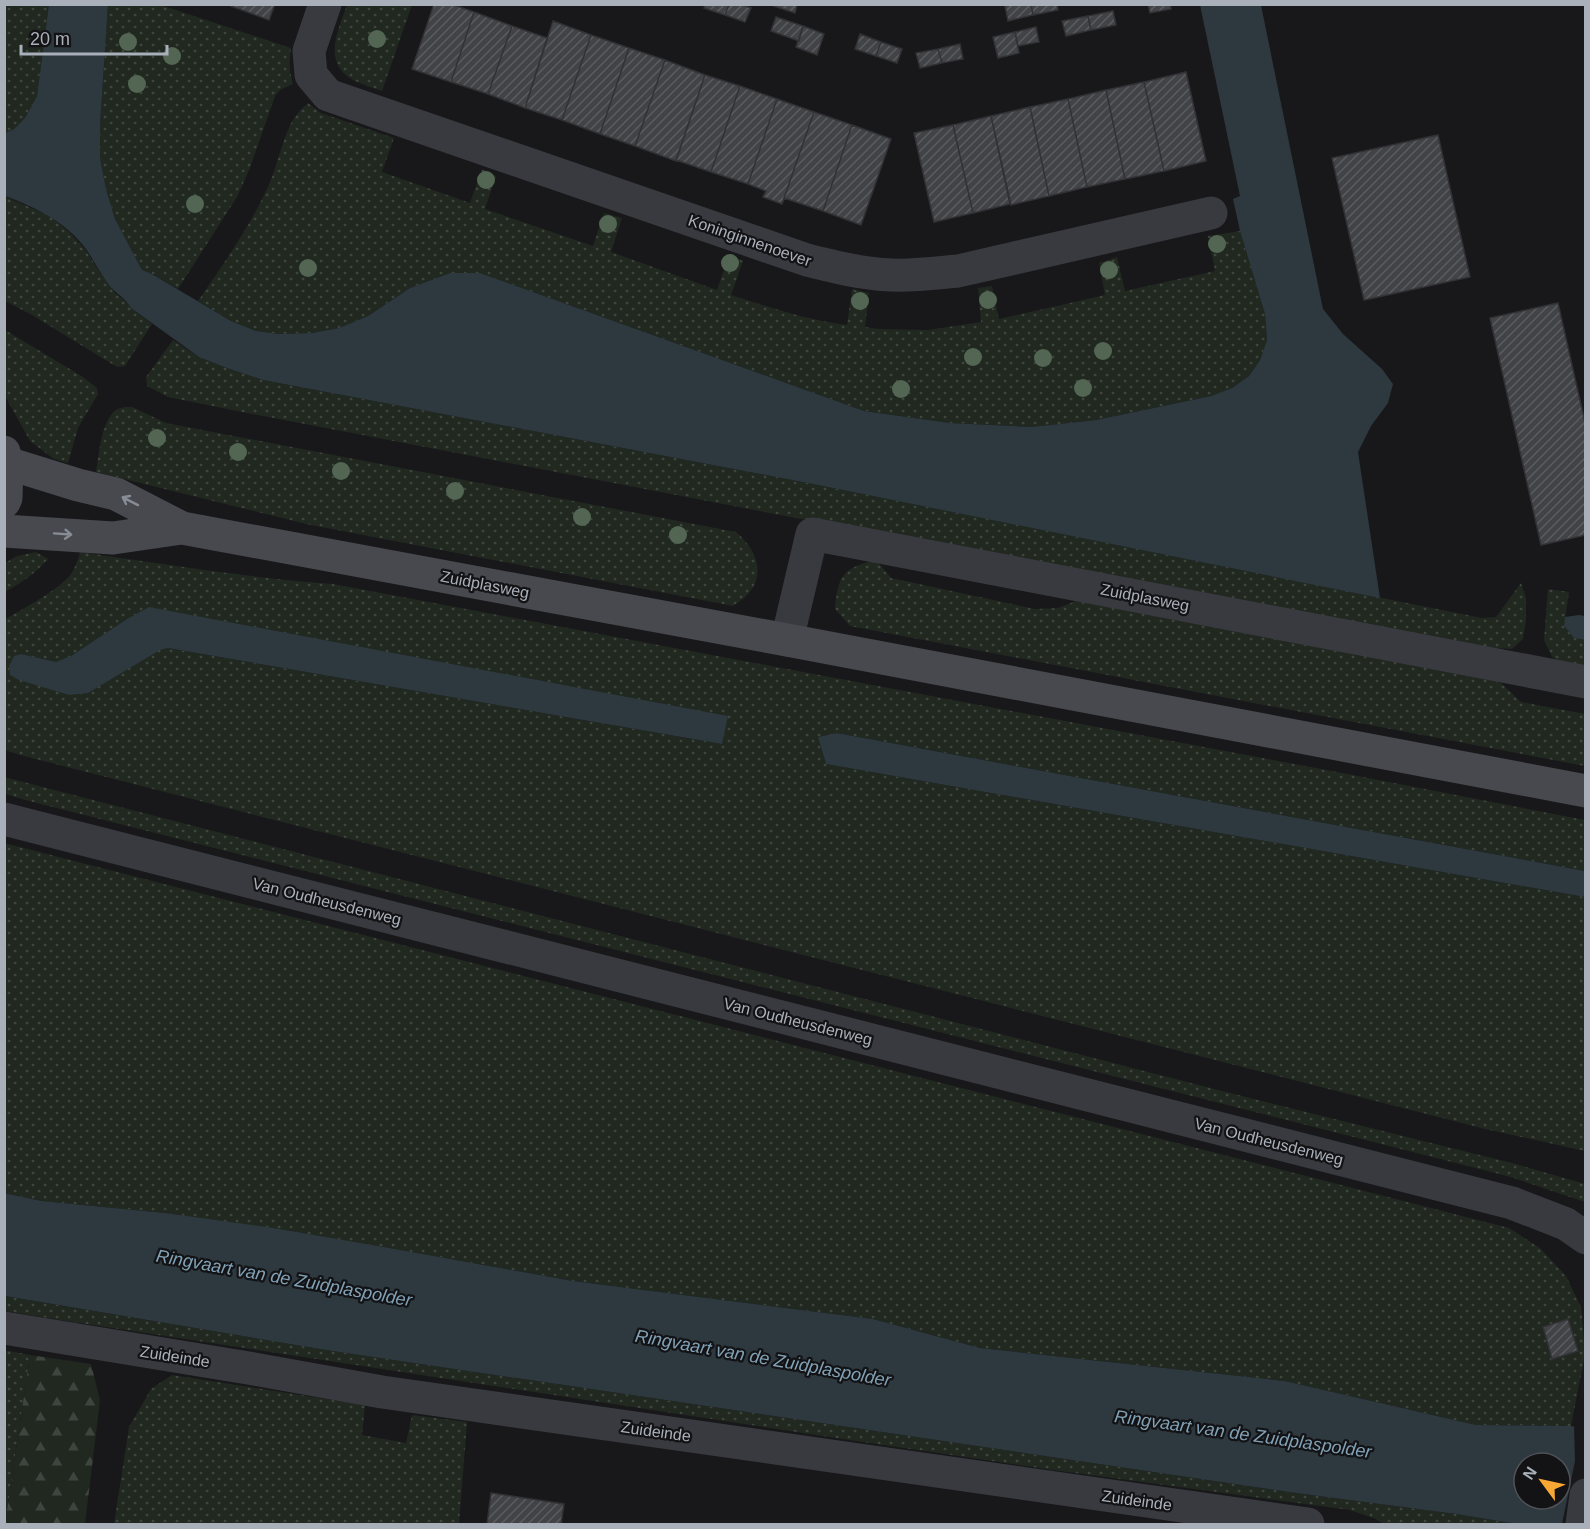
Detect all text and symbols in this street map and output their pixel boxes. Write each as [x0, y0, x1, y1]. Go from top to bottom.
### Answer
scale bar [21, 18, 166, 56]
text: 20 m [30, 29, 70, 49]
street label: Koninginnenoever [686, 211, 814, 270]
one-way arrow [122, 495, 139, 507]
one-way arrow [52, 529, 72, 540]
street label: Zuidplasweg [439, 568, 531, 601]
street label: Zuidplasweg [1099, 581, 1191, 614]
street label: Van Oudheusdenweg [251, 875, 403, 928]
street label: Van Oudheusdenweg [722, 995, 874, 1048]
street label: Van Oudheusdenweg [1193, 1115, 1345, 1168]
water label: Ringvaart van de Zuidplaspolder [155, 1246, 414, 1311]
water label: Ringvaart van de Zuidplaspolder [634, 1326, 893, 1391]
street label: Zuideinde [139, 1343, 211, 1370]
water label: Ringvaart van de Zuidplaspolder [1113, 1406, 1374, 1462]
street label: Zuideinde [620, 1418, 692, 1445]
north arrow [1512, 1451, 1572, 1511]
text: N [1520, 1464, 1540, 1483]
street label: Zuideinde [1101, 1487, 1173, 1514]

